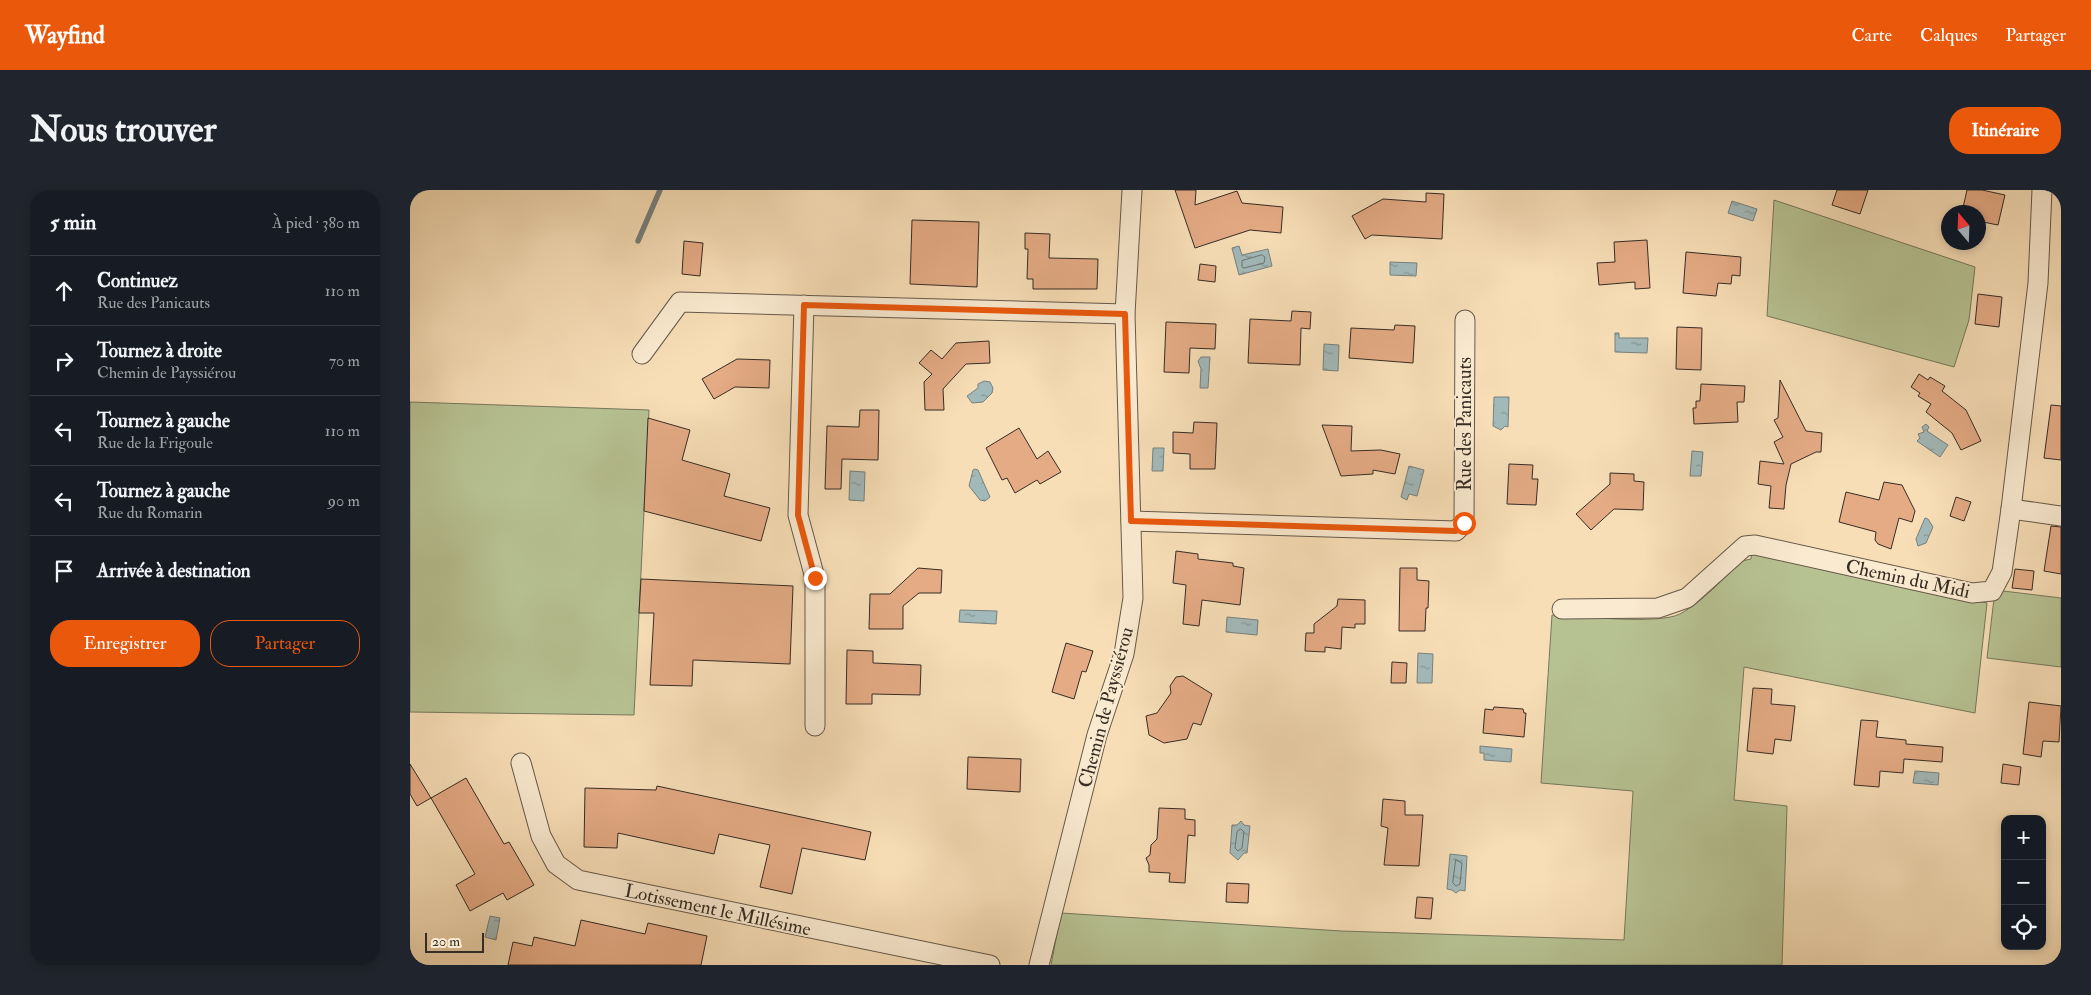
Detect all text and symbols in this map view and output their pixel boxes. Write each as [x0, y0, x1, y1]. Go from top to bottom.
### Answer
text: Wayfind [25, 20, 105, 51]
text: Carte [1851, 24, 1892, 47]
text: Calques [1920, 24, 1977, 47]
text: Partager [2005, 24, 2066, 47]
button: Itinéraire [1949, 107, 2061, 154]
text: Nous trouver [30, 108, 217, 152]
north arrow [1941, 205, 1986, 250]
text: 5 min [50, 209, 96, 236]
text: À pied · 380 m [272, 213, 360, 233]
text: Continuez [97, 269, 178, 293]
icon: ahead [50, 277, 78, 305]
text: 110 m [325, 281, 360, 301]
text: Rue des Panicauts [97, 293, 210, 313]
text: Tournez à droite [97, 339, 222, 363]
icon: right [50, 347, 78, 375]
text: 70 m [329, 351, 360, 371]
street label: Rue des Panicauts [1453, 357, 1477, 491]
text: Chemin de Payssiérou [97, 363, 236, 383]
text: Tournez à gauche [97, 409, 230, 433]
icon: left [50, 417, 78, 445]
text: 110 m [325, 421, 360, 441]
text: Rue de la Frigoule [97, 433, 213, 453]
text: Tournez à gauche [97, 479, 230, 503]
icon: left [50, 487, 78, 515]
text: 90 m [328, 491, 360, 511]
text: Rue du Romarin [97, 503, 203, 523]
route start [1453, 512, 1476, 535]
street label: Chemin du Midi [1843, 554, 1972, 604]
icon: arrive [50, 557, 78, 585]
text: Arrivée à destination [97, 559, 251, 583]
route end [804, 567, 827, 590]
button: Enregistrer [50, 620, 200, 667]
button: Partager [210, 620, 360, 667]
street label: Chemin de Payssiérou [1073, 624, 1139, 790]
map controls [2001, 815, 2046, 950]
button: + [2001, 815, 2046, 860]
button: − [2001, 860, 2046, 905]
street label: Lotissement le Millésime [623, 879, 813, 941]
button: locate [2001, 905, 2046, 950]
scale bar [425, 930, 484, 953]
text: 20 m [432, 933, 460, 950]

